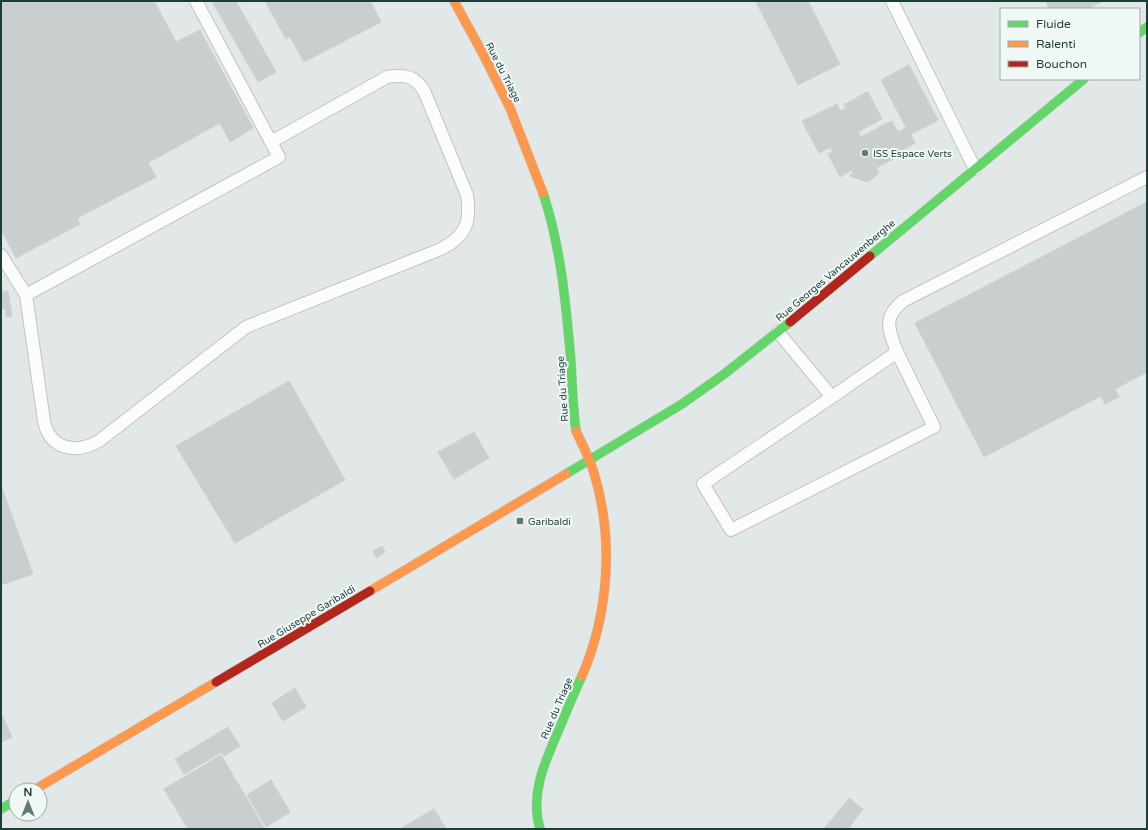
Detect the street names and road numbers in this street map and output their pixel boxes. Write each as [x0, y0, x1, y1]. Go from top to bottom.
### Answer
street label: Rue du Triage [483, 40, 524, 105]
street label: Rue Georges Vancauwenberghe [773, 217, 898, 324]
street label: Rue du Triage [555, 355, 571, 422]
street label: Rue Giuseppe Garibaldi [256, 583, 357, 651]
street label: Rue du Triage [539, 675, 575, 741]

